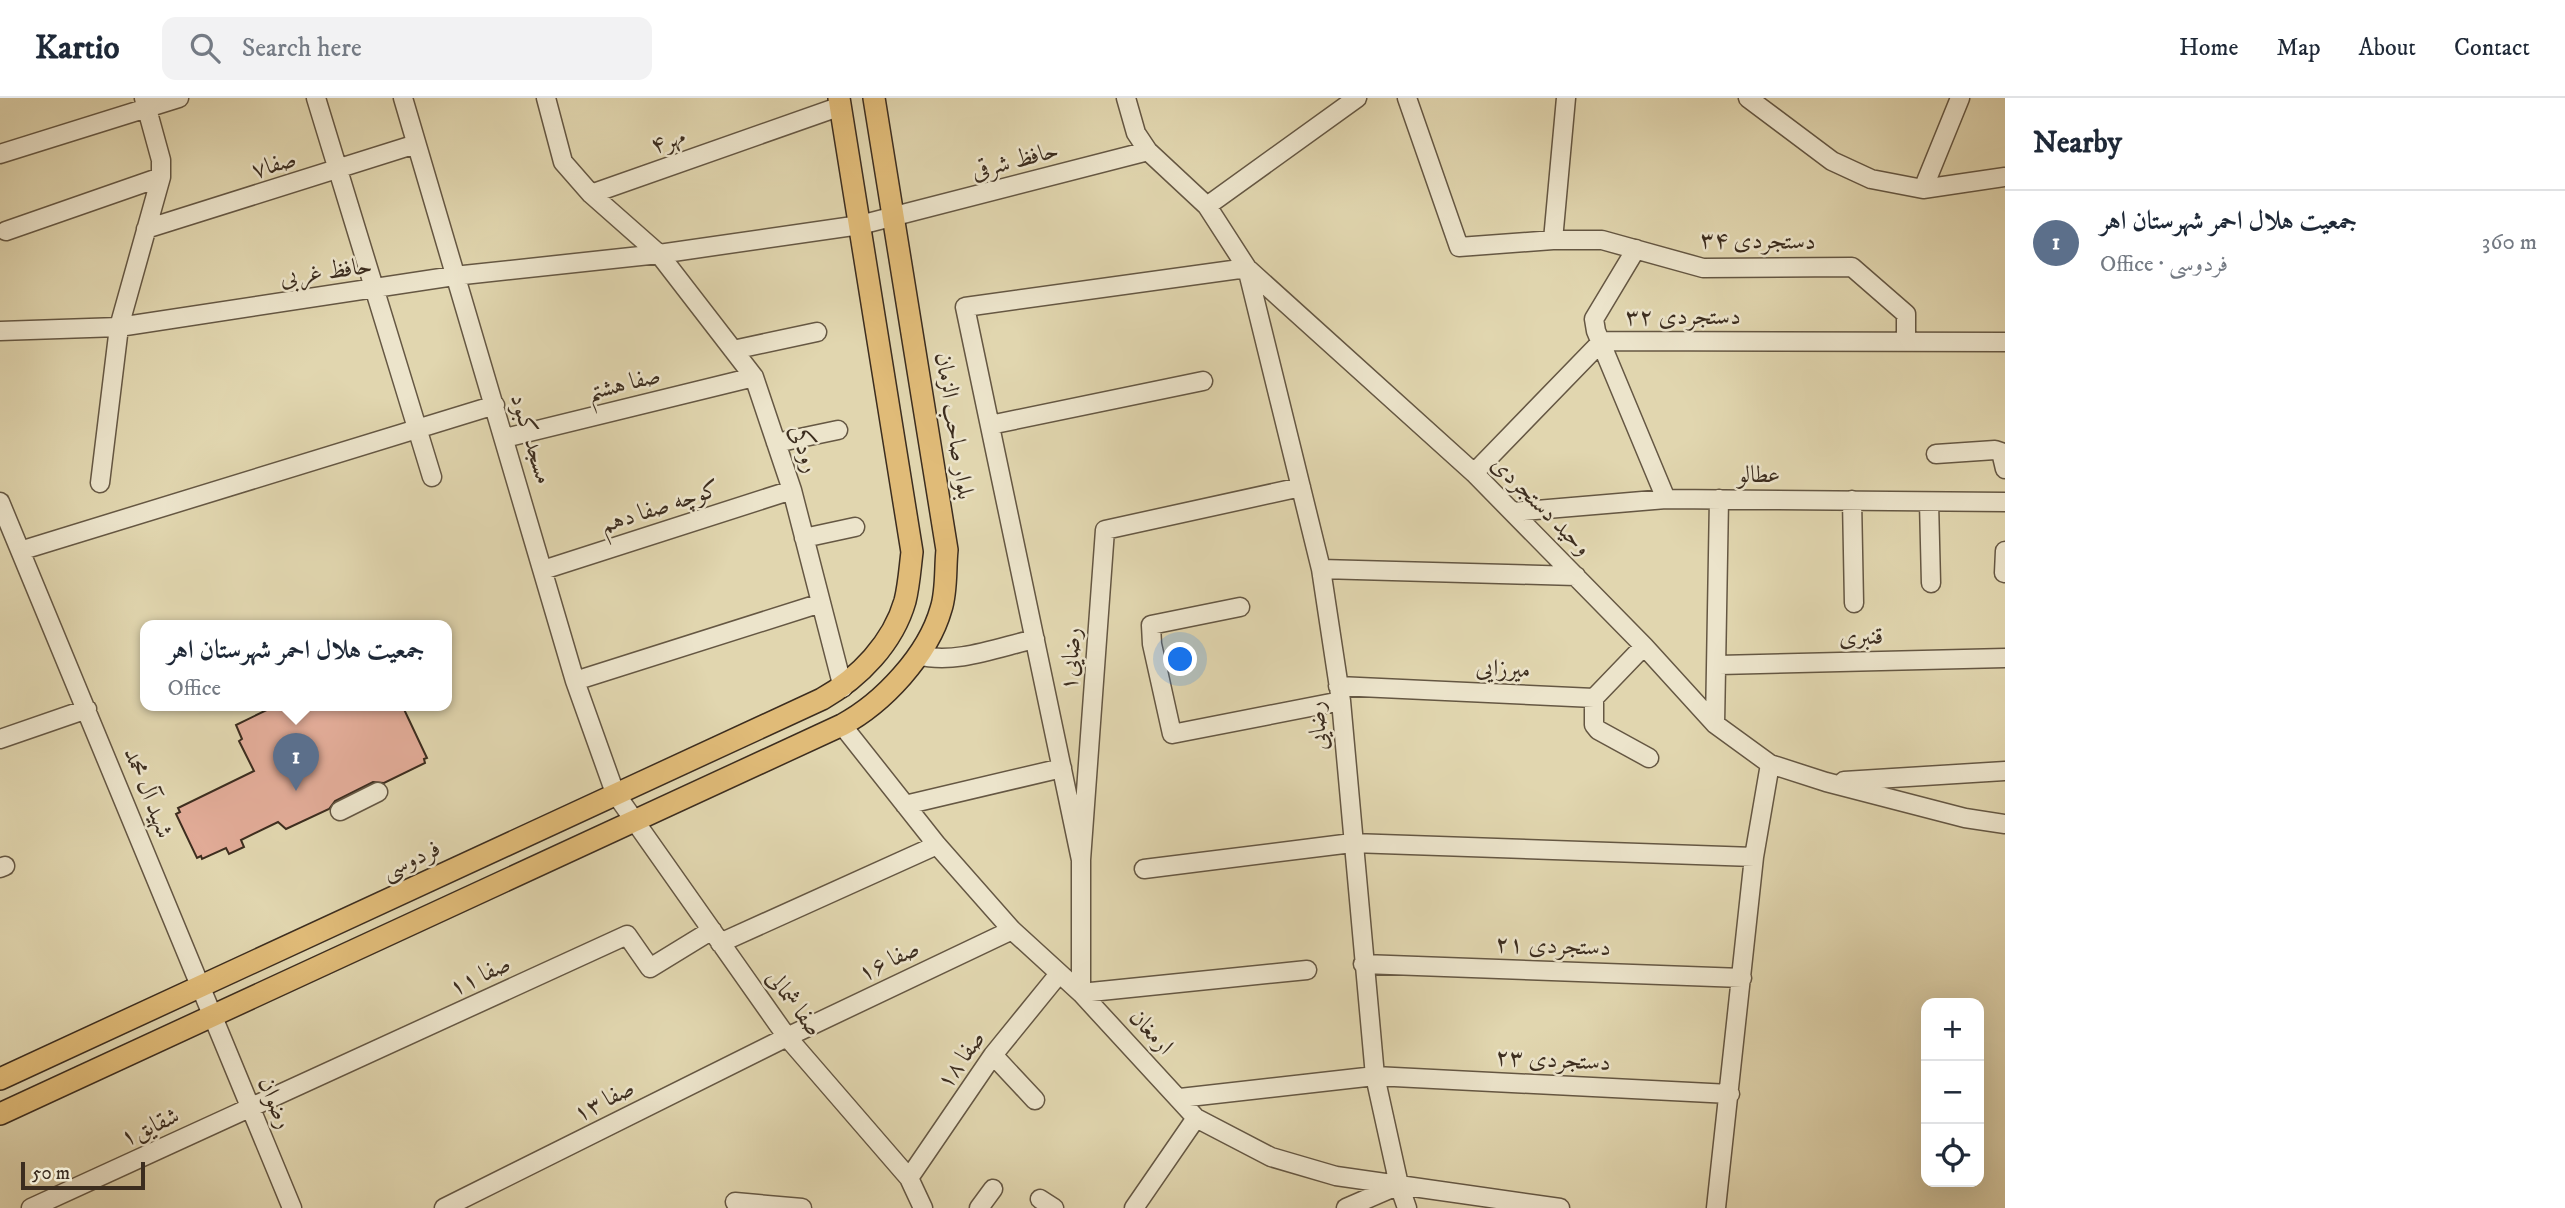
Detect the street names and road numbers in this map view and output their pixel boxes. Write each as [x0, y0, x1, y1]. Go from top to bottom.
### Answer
street label: مهر۴ [647, 121, 689, 161]
street label: حافظ شرقی [968, 135, 1062, 187]
street label: صفا۷ [248, 144, 300, 186]
street label: دستجردی ۳۴ [1700, 225, 1816, 257]
street label: حافظ غربی [278, 251, 374, 294]
street label: دستجردی ۳۲ [1625, 302, 1741, 332]
street label: بلوار صاحب الزمان [928, 350, 980, 502]
street label: صفا هشتم [584, 360, 666, 415]
street label: مسجد کبود [503, 390, 559, 488]
street label: رودکی [782, 421, 827, 477]
street label: وحید دستجردی [1484, 449, 1598, 563]
street label: عطالو [1736, 460, 1780, 490]
street label: کوچه صفا دهم [597, 474, 725, 546]
street label: قنبری [1839, 622, 1883, 652]
street label: رضایی۱ [1054, 626, 1088, 692]
street label: میرزایی [1475, 653, 1531, 685]
street label: رضایی [1301, 700, 1335, 752]
street label: شهید آل محمد [116, 743, 180, 843]
street label: فردوسی [377, 833, 446, 887]
street label: دستجردی ۲۱ [1495, 929, 1611, 963]
street label: صفا ۱۶ [853, 933, 925, 989]
street label: صفا ۱۱ [444, 949, 516, 1003]
street label: صفا شمالی [759, 964, 829, 1042]
street label: ارمغان [1122, 1003, 1180, 1061]
street label: صفا ۱۸ [930, 1025, 992, 1095]
street label: دستجردی ۲۳ [1495, 1042, 1611, 1078]
street label: رضوان [251, 1072, 299, 1134]
street label: صفا ۱۳ [568, 1073, 640, 1129]
street label: شقایق۱ [116, 1101, 184, 1153]

